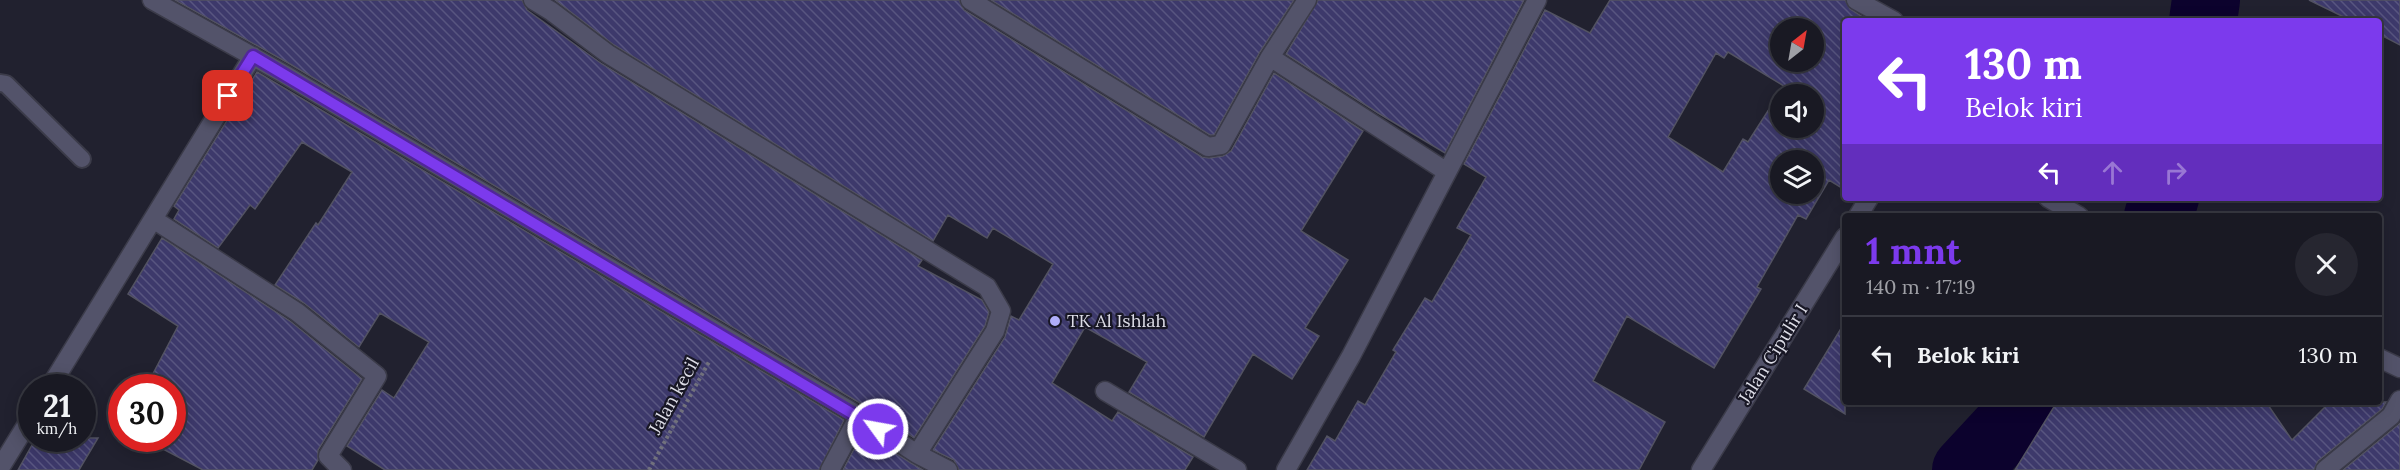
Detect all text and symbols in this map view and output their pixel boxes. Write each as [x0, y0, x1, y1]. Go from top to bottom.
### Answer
north arrow [1770, 18, 1824, 72]
map controls [1770, 18, 1824, 204]
text: 130 m [1965, 37, 2082, 91]
icon: left [1866, 42, 1944, 120]
pin [202, 70, 253, 121]
icon: arrive [211, 79, 244, 112]
button: sound [1770, 84, 1824, 138]
text: Belok kiri [1965, 90, 2083, 124]
button: layers [1770, 150, 1824, 204]
icon: left [2033, 156, 2066, 189]
icon: ahead [2096, 156, 2129, 189]
icon: right [2159, 156, 2192, 189]
text: 1 mnt [1866, 228, 1961, 274]
button: close [2295, 233, 2358, 296]
text: 140 m · 17:19 [1866, 274, 1976, 299]
street label: Jalan Cipulir I [1732, 300, 1812, 409]
place label: TK Al Ishlah [1067, 309, 1167, 332]
marker: TK Al Ishlah [1048, 314, 1062, 328]
icon: left [1866, 339, 1899, 372]
text: Belok kiri [1917, 341, 2019, 369]
text: 130 m [2299, 341, 2358, 369]
street label: Jalan kecil [643, 353, 704, 439]
speed limit sign: 30 [108, 374, 186, 452]
text: 21 [43, 387, 71, 425]
position arrow [846, 397, 910, 461]
text: km/h [37, 419, 77, 438]

